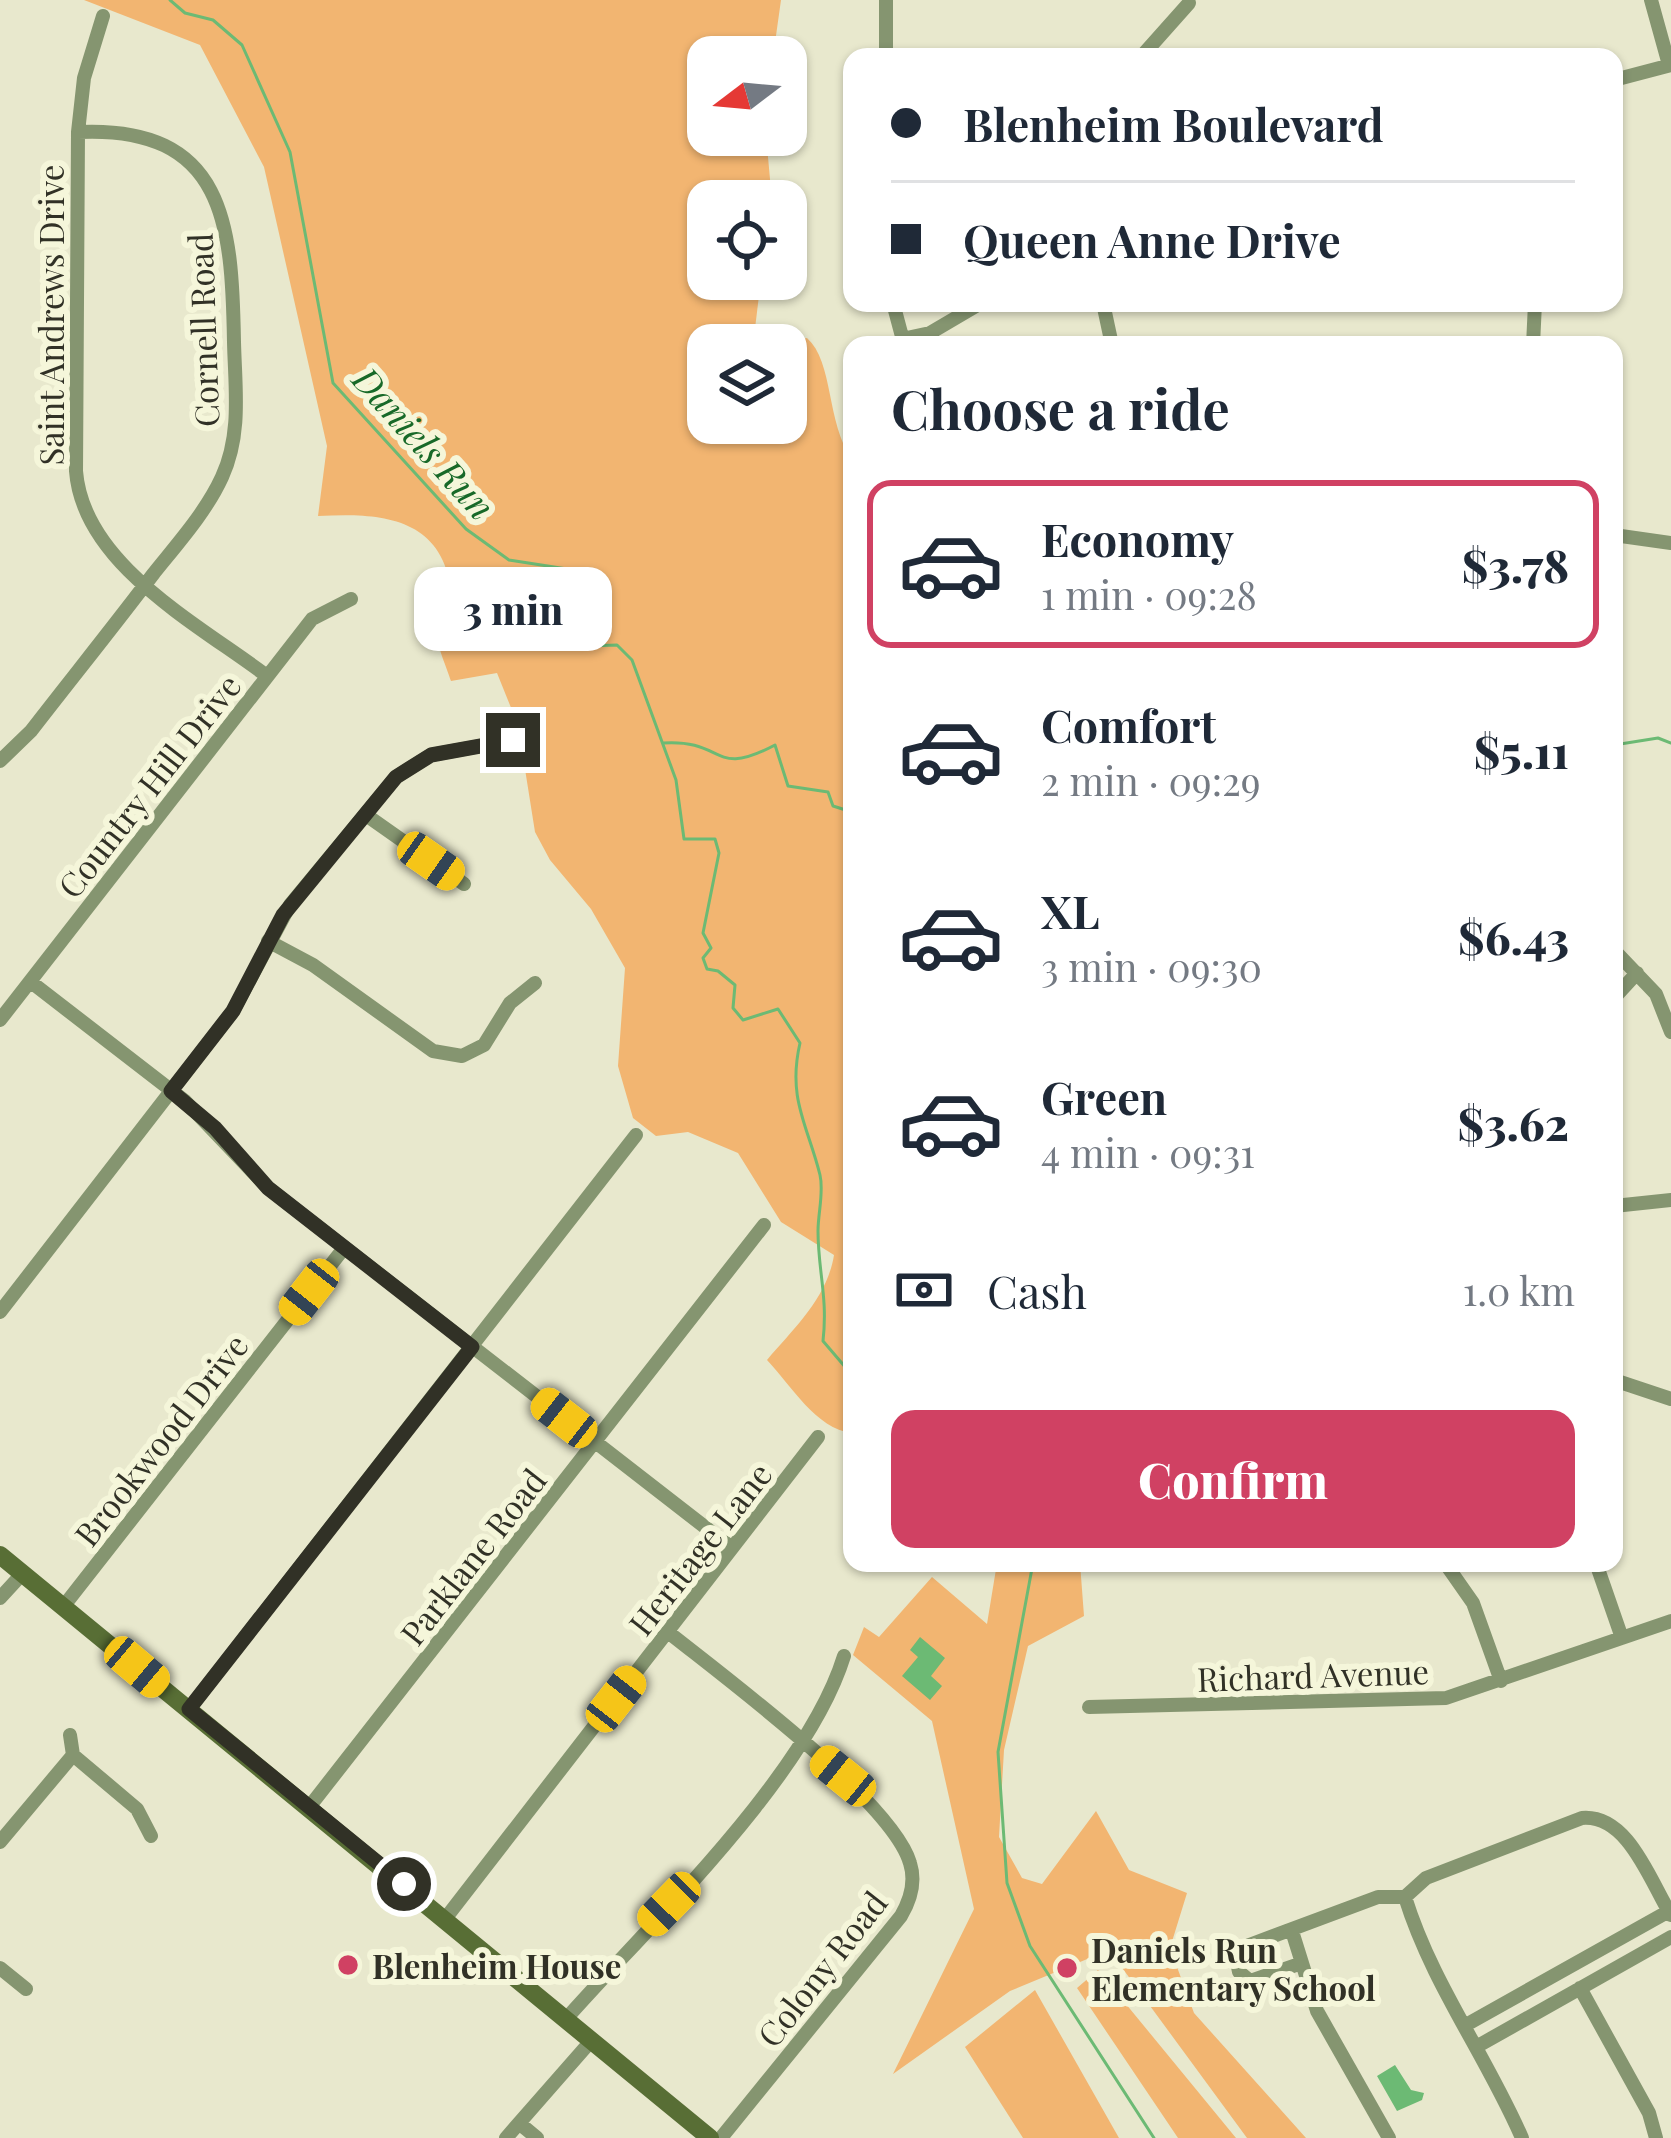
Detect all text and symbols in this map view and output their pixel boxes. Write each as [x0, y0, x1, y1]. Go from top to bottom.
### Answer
north arrow [687, 36, 807, 156]
map controls [687, 36, 807, 444]
text: Blenheim Boulevard [963, 93, 1384, 153]
street label: Saint Andrews Drive [28, 165, 72, 466]
button: locate [687, 180, 807, 300]
text: Queen Anne Drive [963, 209, 1341, 269]
street label: Cornell Road [177, 232, 227, 428]
button: layers [687, 324, 807, 444]
water label: Daniels Run [342, 354, 506, 529]
text: Choose a ride [891, 372, 1230, 444]
text: Economy [1041, 508, 1234, 568]
icon: car [897, 510, 1005, 618]
text: $3.78 [1462, 534, 1569, 594]
callout: 3 min [414, 566, 612, 650]
text: 1 min · 09:28 [1041, 568, 1257, 620]
text: 3 min [463, 583, 563, 635]
street label: Country Hill Drive [47, 664, 249, 906]
text: Comfort [1041, 694, 1216, 754]
icon: car [897, 696, 1005, 804]
route end [486, 713, 540, 767]
text: $5.11 [1474, 720, 1569, 780]
text: 2 min · 09:29 [1041, 754, 1261, 806]
car [391, 826, 471, 896]
text: XL [1041, 880, 1100, 940]
icon: car [897, 882, 1005, 990]
text: $6.43 [1458, 906, 1569, 966]
text: 3 min · 09:30 [1041, 940, 1262, 992]
text: Green [1041, 1066, 1167, 1126]
icon: car [897, 1068, 1005, 1176]
text: $3.62 [1457, 1092, 1569, 1152]
text: 4 min · 09:31 [1041, 1126, 1255, 1178]
car [273, 1253, 345, 1331]
icon: cash [891, 1257, 957, 1323]
text: Cash [987, 1260, 1087, 1320]
text: 1.0 km [1463, 1264, 1575, 1316]
street label: Brookwood Drive [63, 1324, 257, 1554]
car [525, 1382, 603, 1454]
button: Confirm [891, 1410, 1575, 1548]
street label: Heritage Lane [618, 1453, 780, 1643]
street label: Parklane Road [389, 1459, 555, 1653]
car [98, 1630, 176, 1704]
street label: Richard Avenue [1196, 1648, 1430, 1700]
car [580, 1660, 652, 1738]
car [804, 1739, 882, 1813]
route start [377, 1857, 431, 1911]
car [631, 1866, 707, 1942]
street label: Colony Road [746, 1881, 896, 2055]
place label: Daniels Run Elementary School [1091, 1927, 1376, 2009]
place label: Blenheim House [372, 1943, 622, 1987]
marker: Blenheim House [335, 1952, 361, 1978]
marker: Daniels Run Elementary School [1054, 1955, 1080, 1981]

